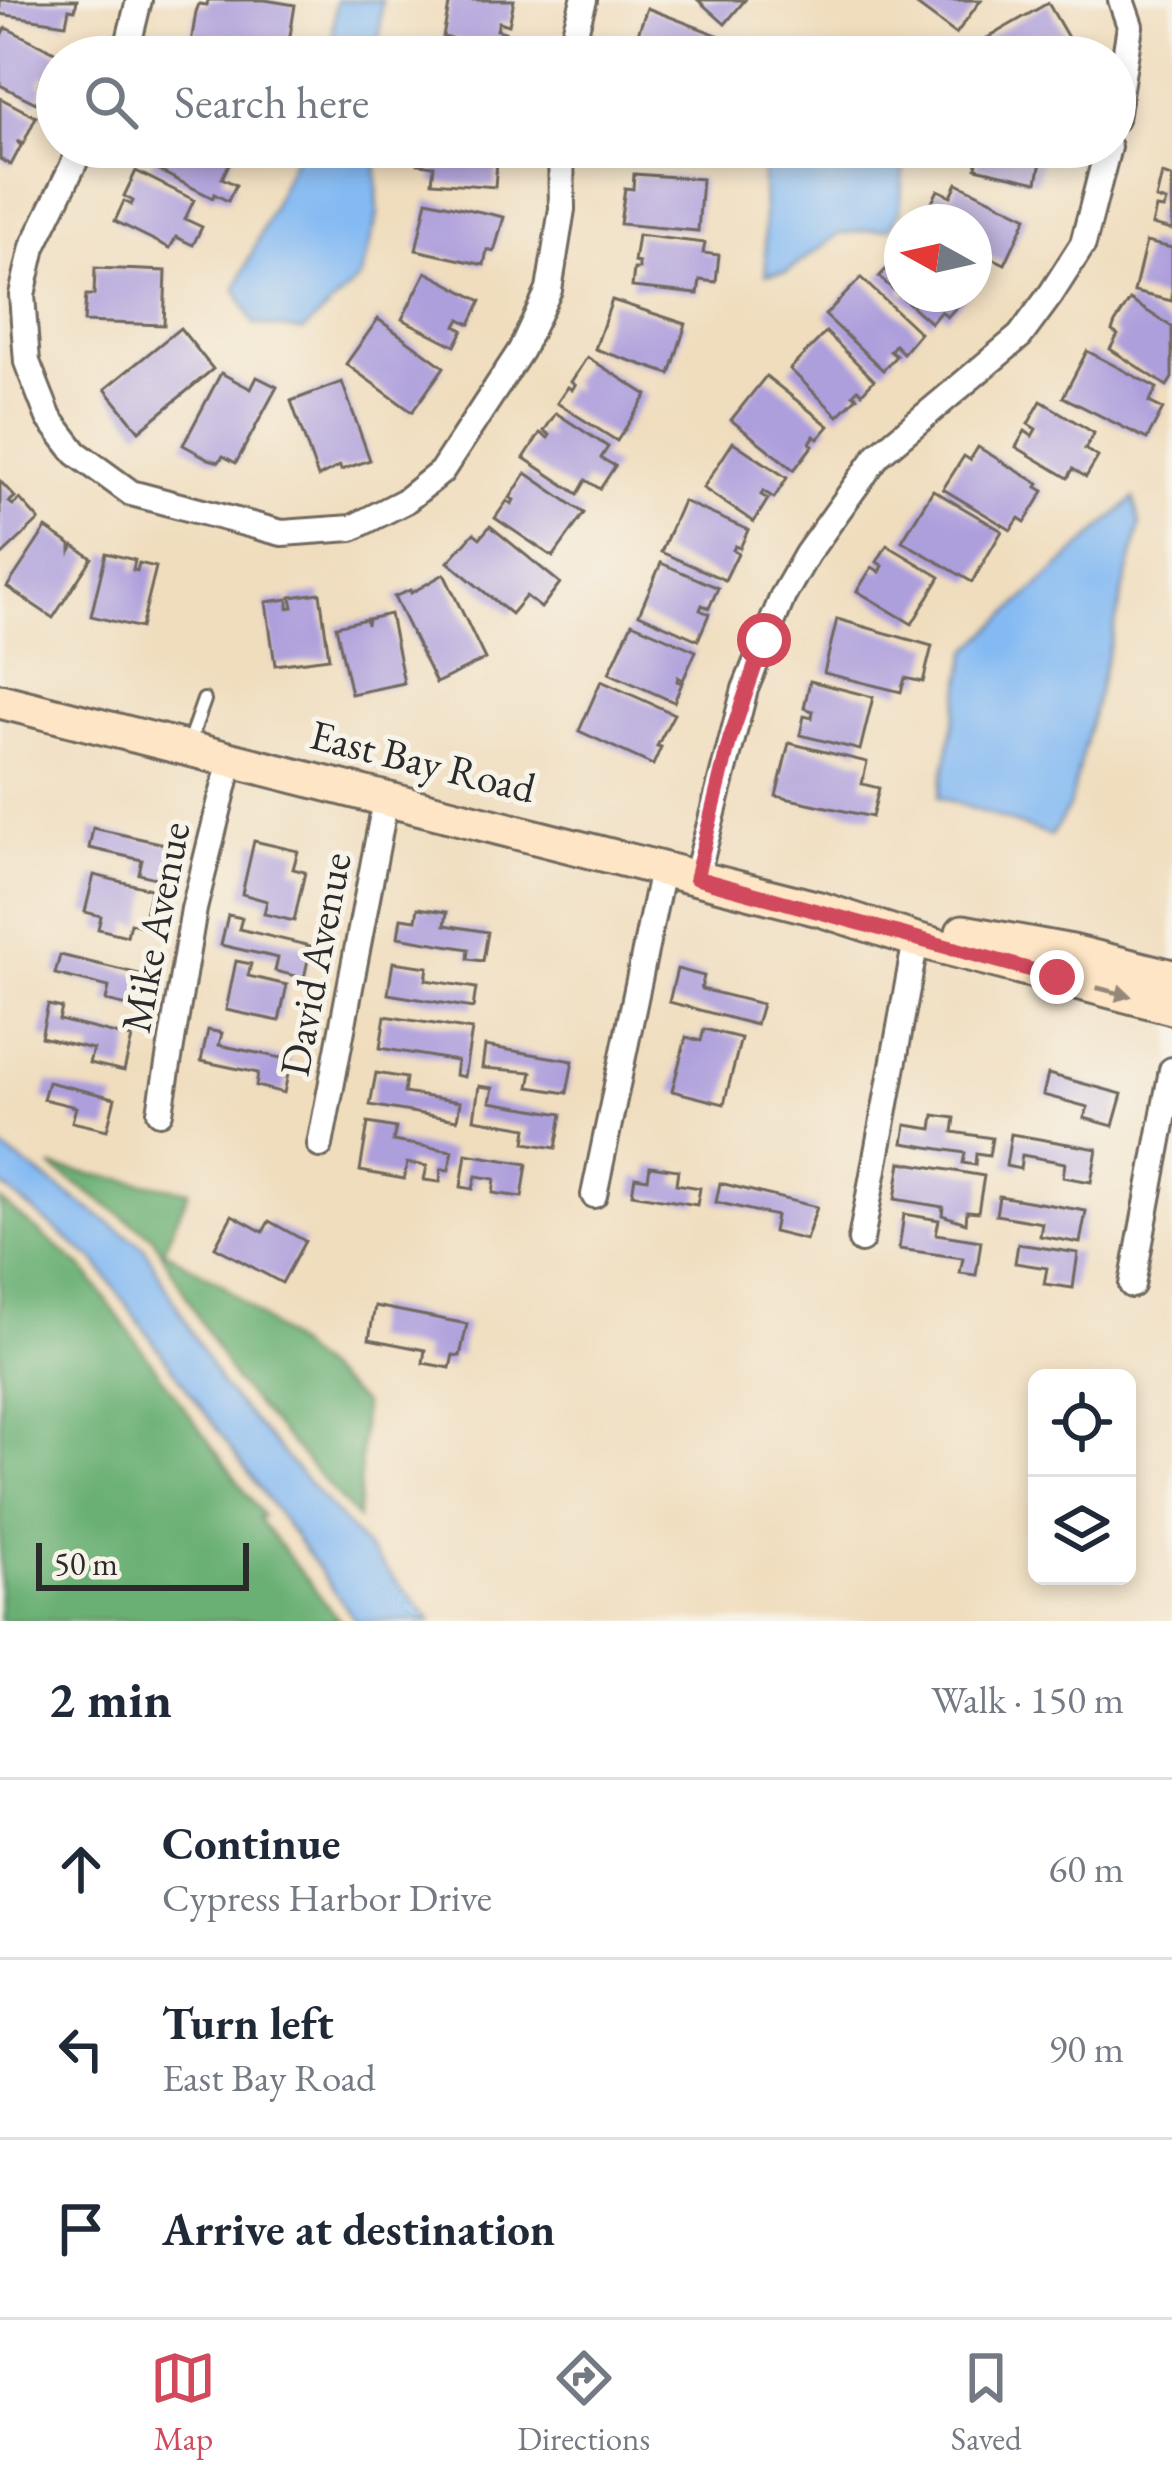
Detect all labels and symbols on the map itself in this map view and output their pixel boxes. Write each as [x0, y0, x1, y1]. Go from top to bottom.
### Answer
north arrow [884, 204, 992, 312]
route start [737, 613, 791, 667]
street label: East Bay Road [305, 706, 542, 816]
street label: Mike Avenue [108, 817, 202, 1037]
street label: David Avenue [266, 848, 364, 1080]
route end [1030, 950, 1084, 1004]
one-way arrow [1096, 983, 1133, 1002]
scale bar [36, 1537, 249, 1590]

